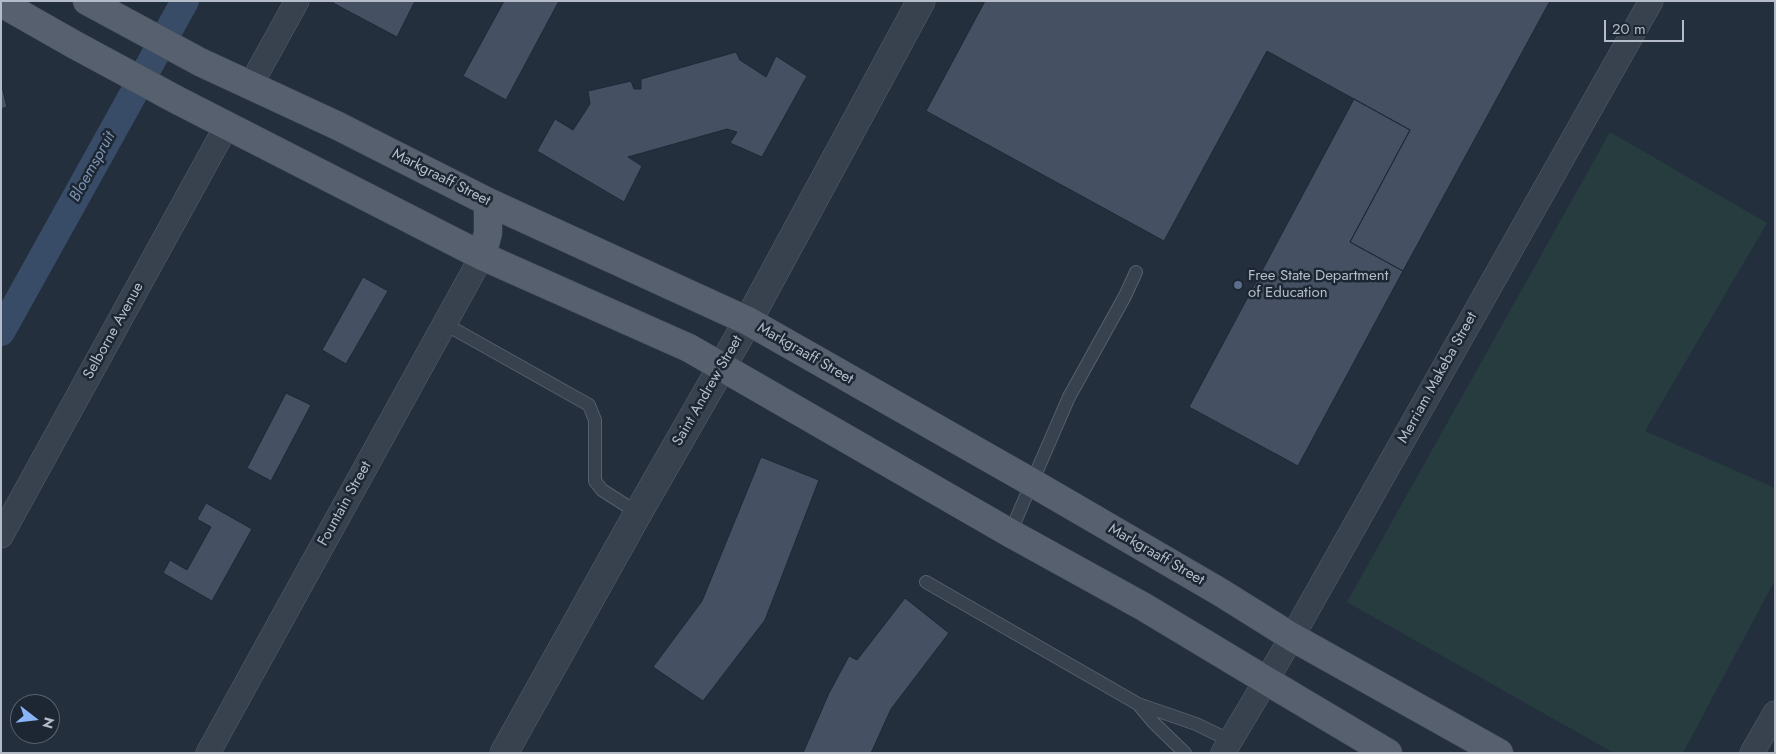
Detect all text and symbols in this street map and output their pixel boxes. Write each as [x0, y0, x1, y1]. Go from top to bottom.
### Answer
scale bar [1606, 10, 1686, 42]
text: 20 m [1612, 18, 1646, 40]
water label: Bloemspruit [66, 129, 120, 205]
street label: Markgraaff Street [389, 145, 493, 211]
place label: Free State Department of Education [1248, 267, 1388, 302]
street label: Selborne Avenue [80, 279, 148, 383]
marker: Free State Department of Education [1232, 279, 1244, 291]
street label: Merriam Makeba Street [1394, 309, 1482, 447]
street label: Markgraaff Street [754, 319, 856, 389]
street label: Saint Andrew Street [669, 333, 747, 449]
street label: Fountain Street [314, 459, 376, 549]
street label: Markgraaff Street [1105, 520, 1207, 590]
north arrow [10, 694, 60, 744]
text: N [37, 715, 60, 731]

